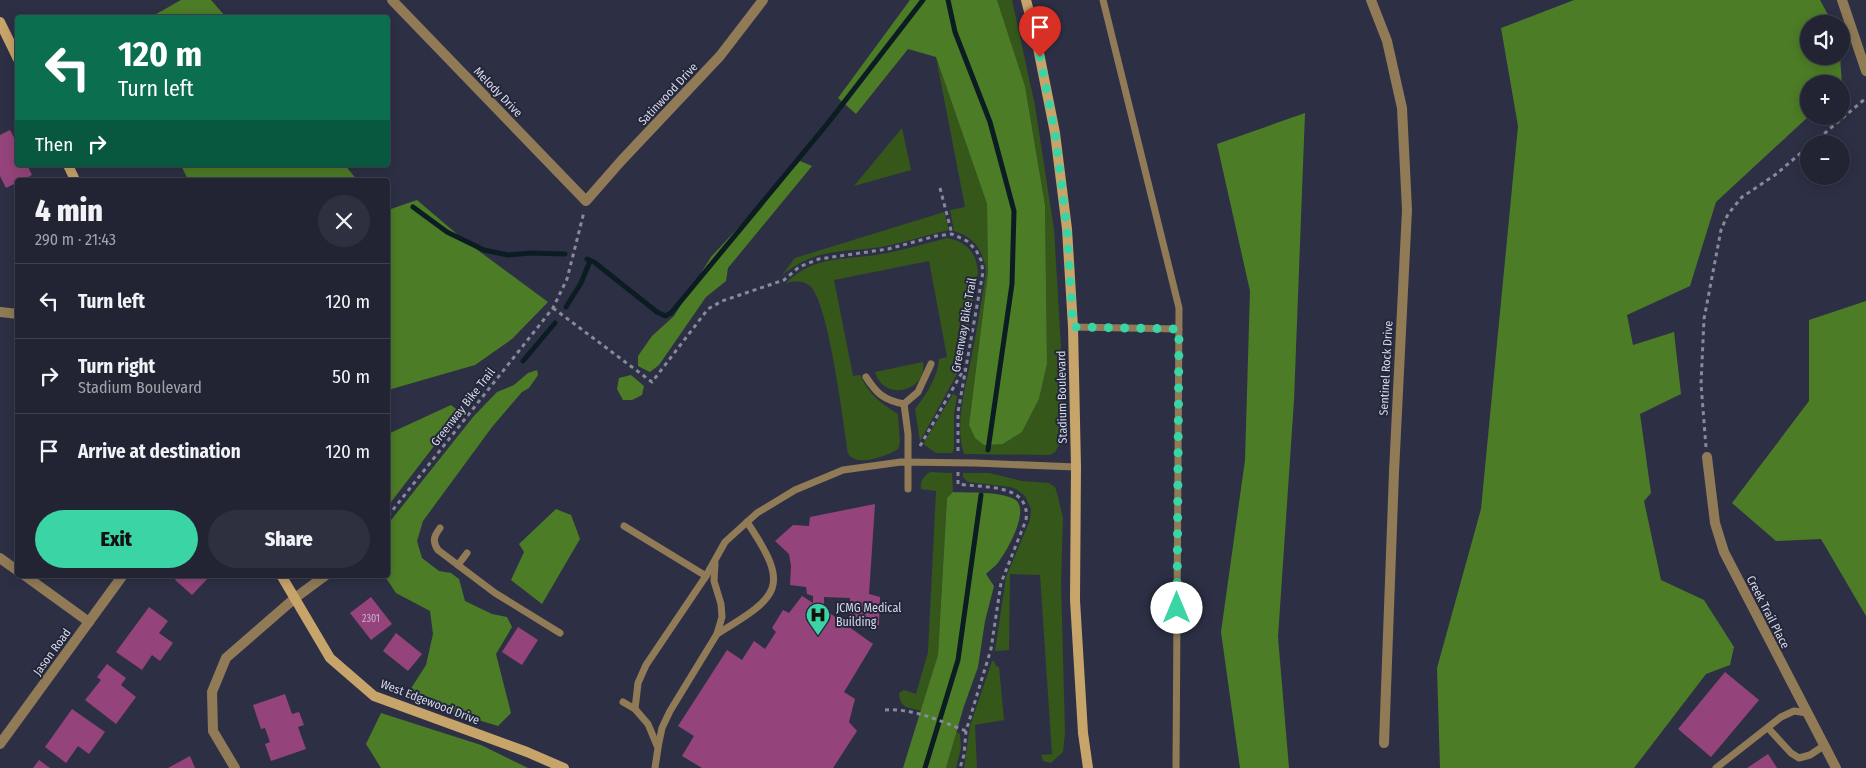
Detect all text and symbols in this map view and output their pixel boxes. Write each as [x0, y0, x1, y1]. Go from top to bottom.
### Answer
pin [1019, 6, 1061, 57]
icon: arrive [1026, 13, 1054, 41]
map controls [1800, 15, 1850, 185]
button: sound [1800, 15, 1850, 65]
text: 120 m [118, 33, 202, 75]
icon: left [35, 35, 100, 100]
street label: Satinwood Drive [636, 60, 701, 128]
street label: Melody Drive [471, 64, 525, 120]
text: Turn left [118, 75, 194, 102]
button: + [1800, 75, 1850, 125]
icon: right [83, 130, 111, 158]
text: Then [35, 133, 73, 156]
button: − [1800, 135, 1850, 185]
text: 4 min [35, 193, 103, 229]
button: close [318, 195, 370, 247]
text: 290 m · 21:43 [35, 230, 116, 249]
street label: Greenway Bike Trail [949, 277, 979, 373]
icon: left [35, 287, 63, 315]
text: Turn left [78, 290, 145, 313]
text: 120 m [325, 290, 370, 313]
street label: Sentinel Rock Drive [1377, 320, 1395, 416]
street label: Stadium Boulevard [1054, 350, 1070, 444]
text: Turn right [78, 355, 155, 378]
icon: right [35, 362, 63, 390]
text: 50 m [332, 365, 370, 388]
street label: Greenway Bike Trail [428, 365, 498, 449]
text: Stadium Boulevard [78, 378, 202, 397]
icon: arrive [35, 437, 63, 465]
text: Arrive at destination [78, 440, 241, 463]
text: 120 m [325, 440, 370, 463]
button: Exit [35, 510, 198, 568]
button: Share [208, 510, 370, 568]
street label: Creek Trail Place [1744, 573, 1792, 651]
position arrow [1150, 581, 1202, 633]
place label: JCMG Medical Building [836, 601, 901, 629]
hospital icon: JCMG Medical Building [805, 602, 831, 636]
house number: 2301 [362, 613, 380, 625]
street label: Jason Road [30, 626, 74, 678]
street label: West Edgewood Drive [378, 677, 482, 727]

